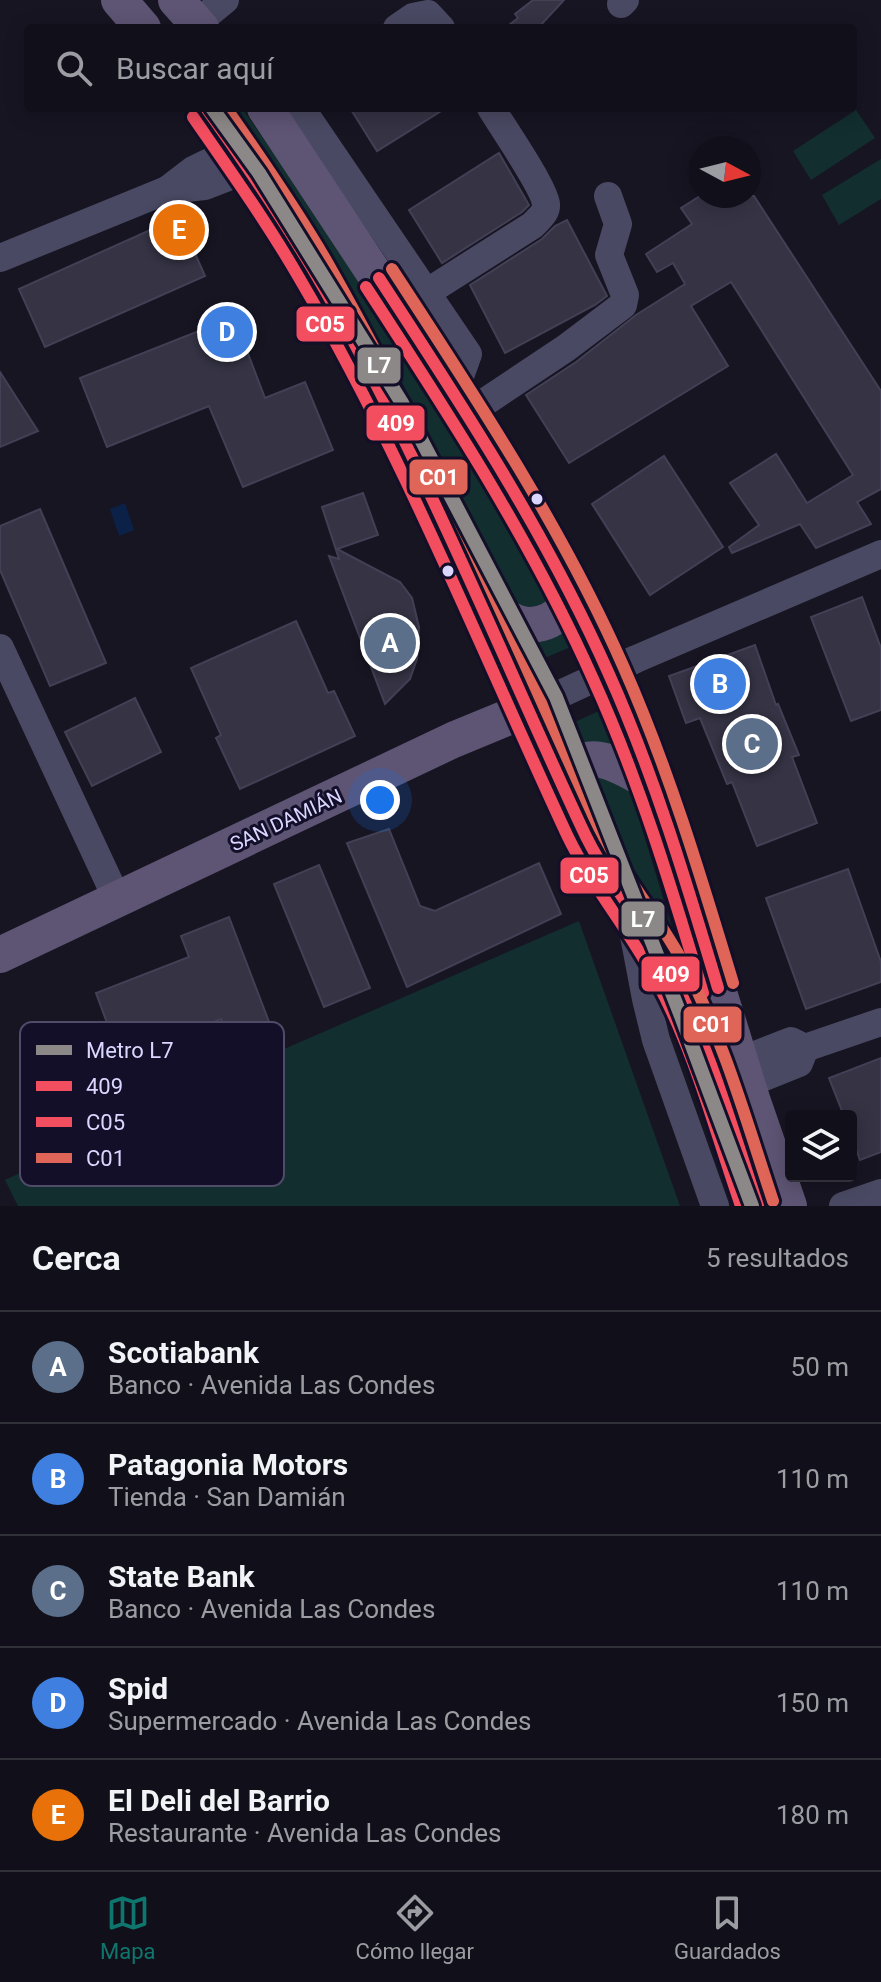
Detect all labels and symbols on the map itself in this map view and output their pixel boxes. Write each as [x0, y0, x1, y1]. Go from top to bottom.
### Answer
north arrow [689, 136, 761, 208]
pin: E [153, 200, 205, 260]
pin: D [201, 302, 253, 362]
line badge: C05 [295, 305, 356, 343]
text: C05 [305, 312, 345, 337]
line badge: L7 [356, 346, 402, 385]
text: L7 [367, 353, 391, 378]
line badge: 409 [365, 404, 426, 442]
text: 409 [377, 411, 415, 436]
line badge: C01 [408, 458, 469, 496]
text: C01 [419, 465, 459, 490]
unlabelled marker [529, 491, 545, 507]
unlabelled marker [440, 563, 456, 579]
pin: A [364, 613, 416, 673]
pin: B [694, 654, 746, 714]
pin: C [726, 714, 778, 774]
your location [360, 780, 400, 820]
street label: SAN DAMIÁN [226, 784, 346, 856]
line badge: C05 [559, 856, 620, 895]
text: C05 [569, 863, 609, 888]
line badge: L7 [620, 900, 666, 938]
text: L7 [631, 907, 655, 932]
line badge: 409 [640, 955, 701, 993]
text: 409 [652, 962, 690, 987]
line badge: C01 [682, 1005, 743, 1044]
text: C01 [692, 1012, 732, 1037]
legend [20, 1022, 284, 1186]
text: Metro L7 [86, 1038, 174, 1063]
text: 409 [86, 1074, 123, 1099]
text: C05 [86, 1110, 125, 1135]
text: C01 [86, 1146, 125, 1171]

